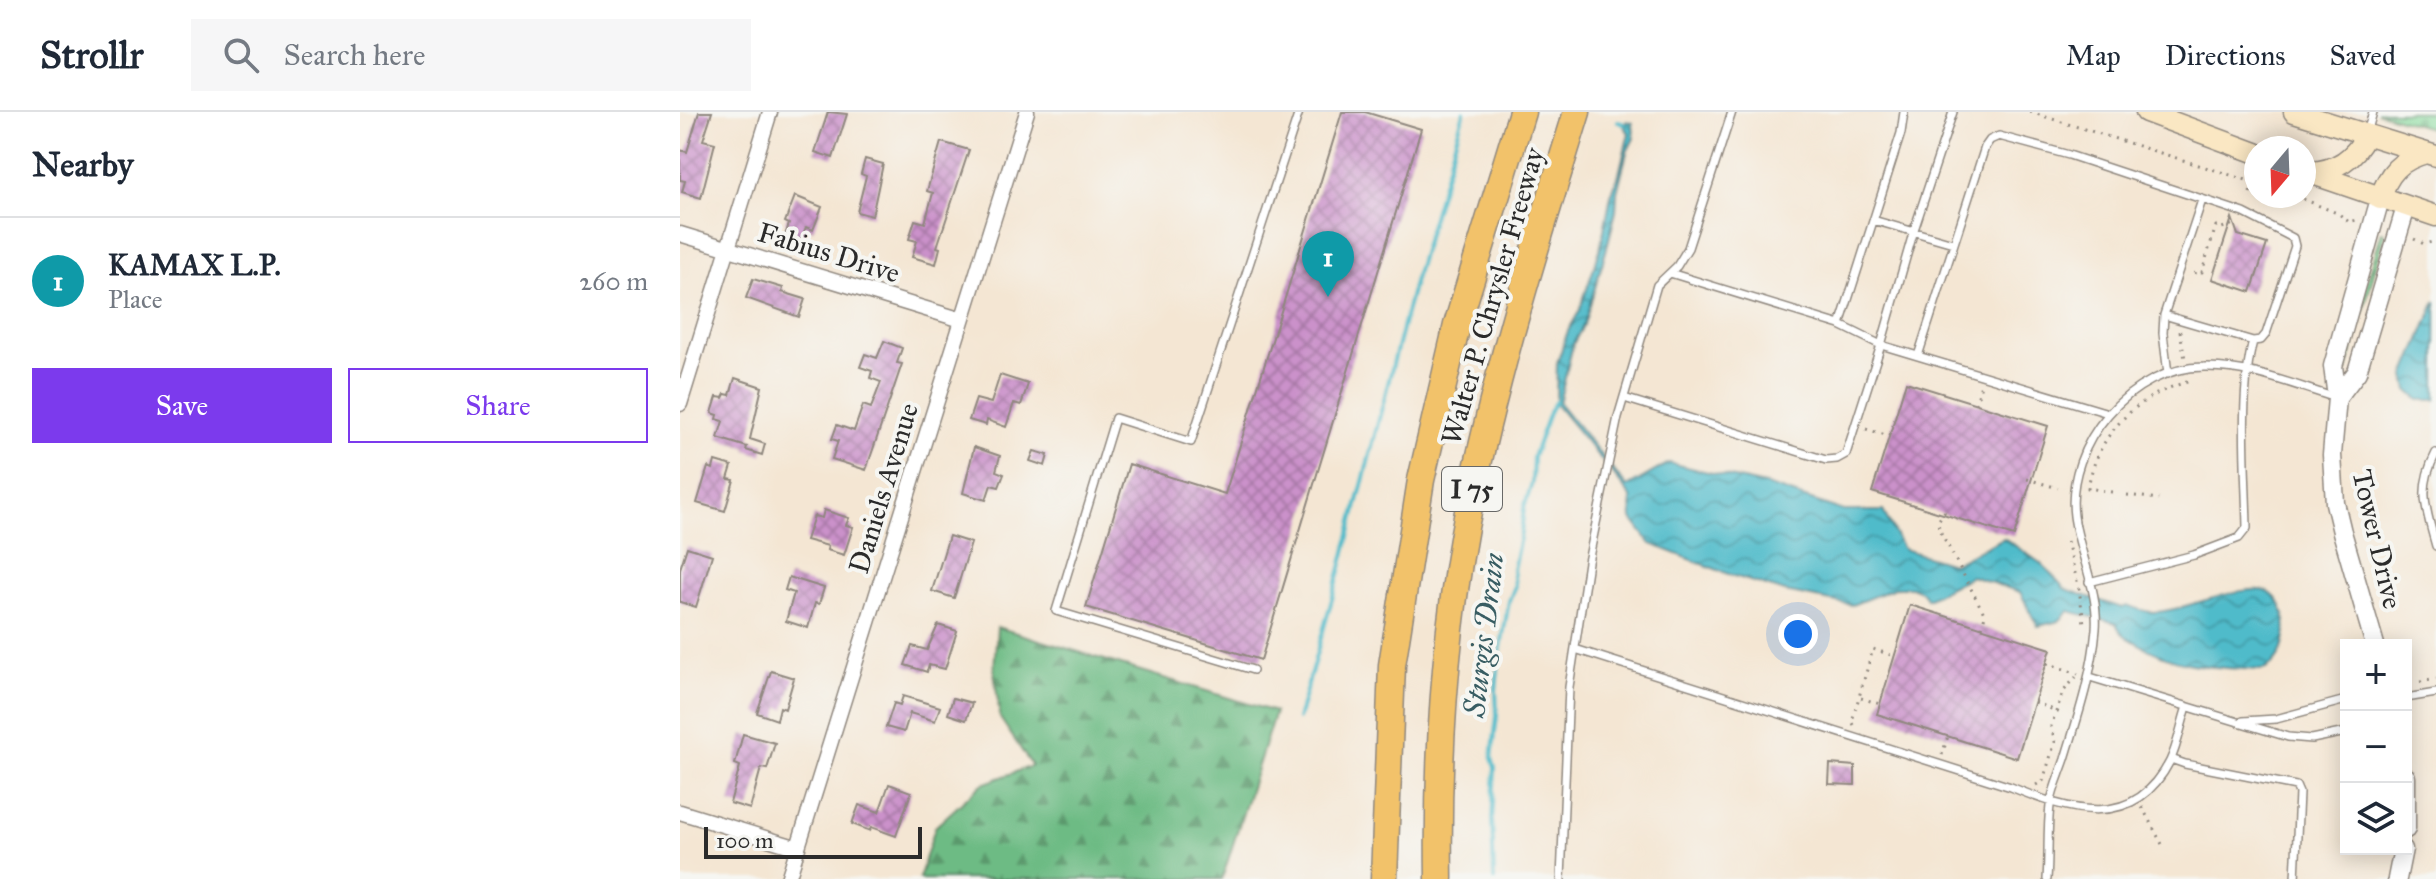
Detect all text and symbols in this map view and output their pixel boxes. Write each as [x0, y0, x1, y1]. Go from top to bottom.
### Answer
search box [191, 19, 751, 91]
text: Strollr [40, 32, 143, 78]
icon: search [219, 33, 263, 77]
text: Search here [283, 37, 425, 73]
text: Map [2066, 38, 2121, 73]
text: Directions [2165, 38, 2286, 73]
text: Saved [2330, 38, 2396, 73]
north arrow [2244, 136, 2316, 208]
street label: Walter P. Chrysler Freeway [1433, 143, 1552, 449]
text: Nearby [32, 144, 134, 185]
street label: Fabius Drive [754, 214, 904, 291]
pin: 1 [1302, 231, 1354, 297]
text: KAMAX L.P. [108, 247, 281, 283]
text: 1 [53, 265, 63, 297]
text: 260 m [579, 265, 648, 297]
text: Place [108, 283, 163, 315]
button: Save [32, 368, 332, 443]
button: Share [348, 368, 648, 443]
street label: Daniels Avenue [841, 399, 926, 578]
street label: Tower Drive [2344, 466, 2411, 612]
road number: I 75 [1442, 467, 1502, 511]
water label: Sturgis Drain [1456, 550, 1512, 720]
your location [1778, 614, 1818, 654]
map controls [2340, 639, 2412, 855]
button: + [2340, 639, 2412, 711]
button: − [2340, 711, 2412, 783]
button: layers [2340, 783, 2412, 855]
scale bar [704, 823, 922, 859]
text: 100 m [716, 827, 773, 854]

